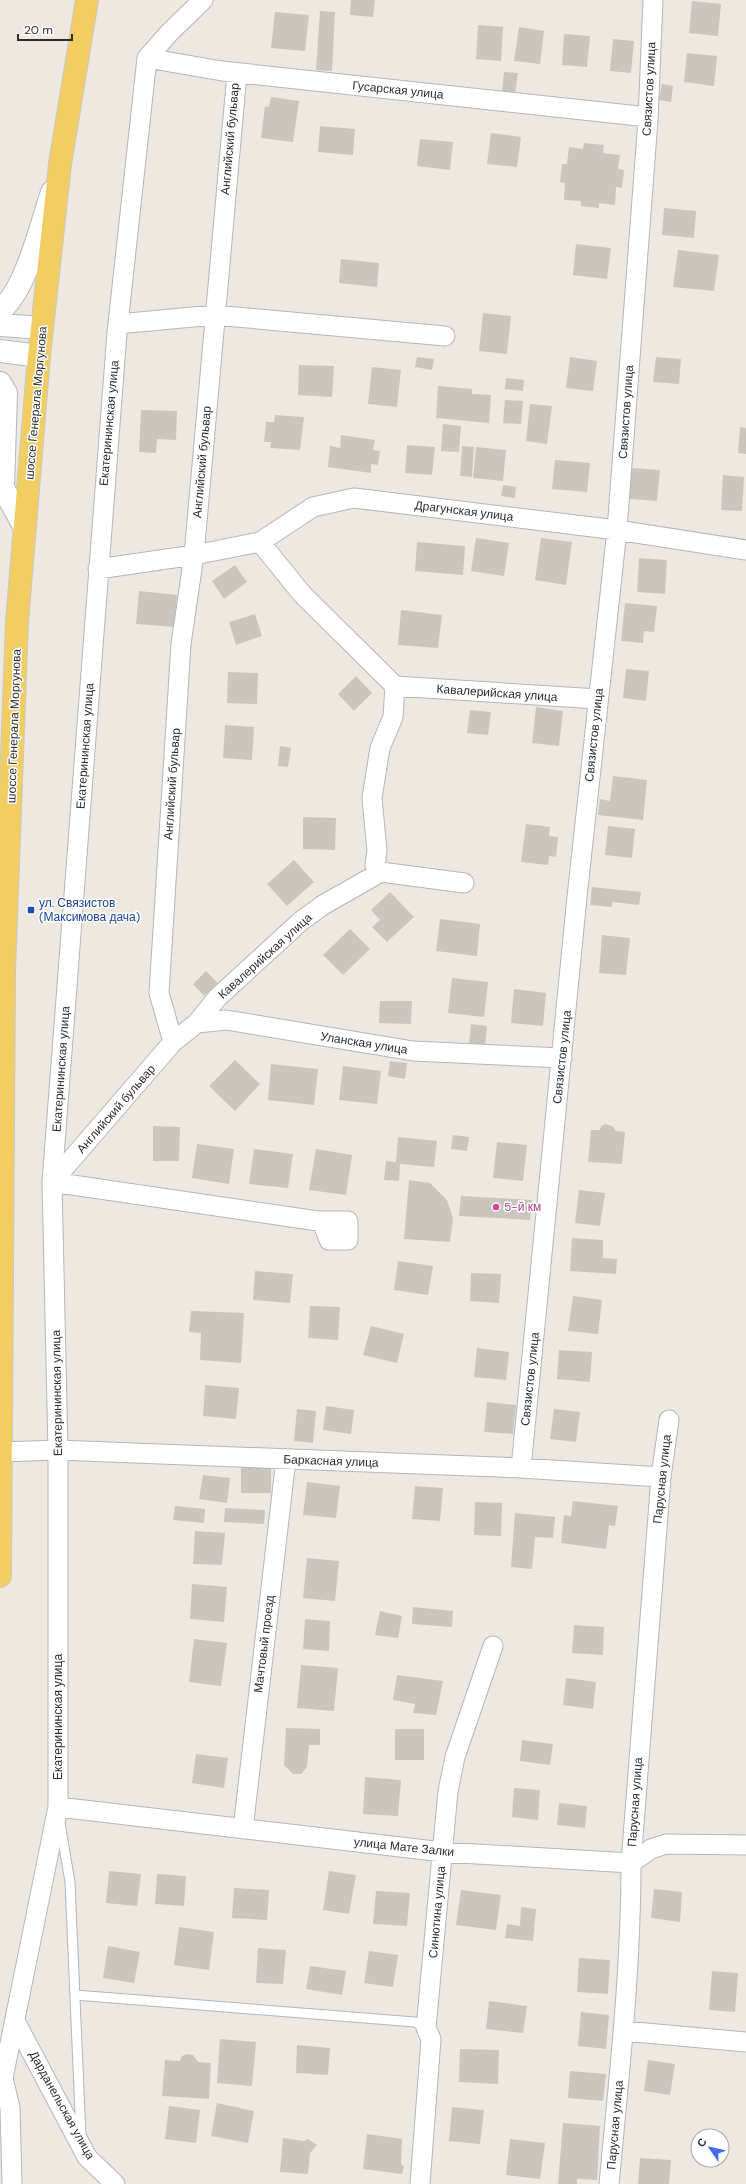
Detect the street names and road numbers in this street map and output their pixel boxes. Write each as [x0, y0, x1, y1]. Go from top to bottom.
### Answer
street label: Связистов улица [639, 41, 659, 136]
street label: Гусарская улица [352, 77, 445, 103]
street label: Английский бульвар [217, 82, 243, 196]
street label: шоссе Генерала Моргунова [21, 325, 51, 480]
street label: Екатерининская улица [96, 359, 122, 487]
street label: Связистов улица [615, 364, 637, 460]
street label: Английский бульвар [189, 405, 215, 519]
street label: Драгунская улица [414, 497, 515, 525]
street label: шоссе Генерала Моргунова [3, 648, 25, 803]
street label: Кавалерийская улица [436, 681, 558, 705]
street label: Екатерининская улица [73, 682, 97, 809]
street label: Связистов улица [581, 687, 607, 783]
street label: Английский бульвар [160, 727, 184, 841]
street label: Кавалерийская улица [215, 909, 316, 1002]
street label: Екатерининская улица [49, 1005, 73, 1132]
street label: Связистов улица [549, 1009, 575, 1105]
street label: Уланская улица [319, 1028, 409, 1058]
street label: Английский бульвар [73, 1061, 159, 1157]
street label: Екатерининская улица [48, 1329, 66, 1456]
street label: Связистов улица [517, 1331, 543, 1427]
street label: Парусная улица [649, 1433, 675, 1524]
street label: Баркасная улица [283, 1451, 379, 1471]
street label: Мачтовый проезд [250, 1594, 278, 1694]
street label: Екатерининская улица [50, 1654, 66, 1780]
street label: Парусная улица [624, 1756, 646, 1847]
street label: улица Мате Залки [353, 1834, 455, 1860]
street label: Синютина улица [425, 1865, 449, 1959]
street label: Дарданельская улица [25, 2048, 99, 2162]
street label: Парусная улица [603, 2079, 627, 2170]

